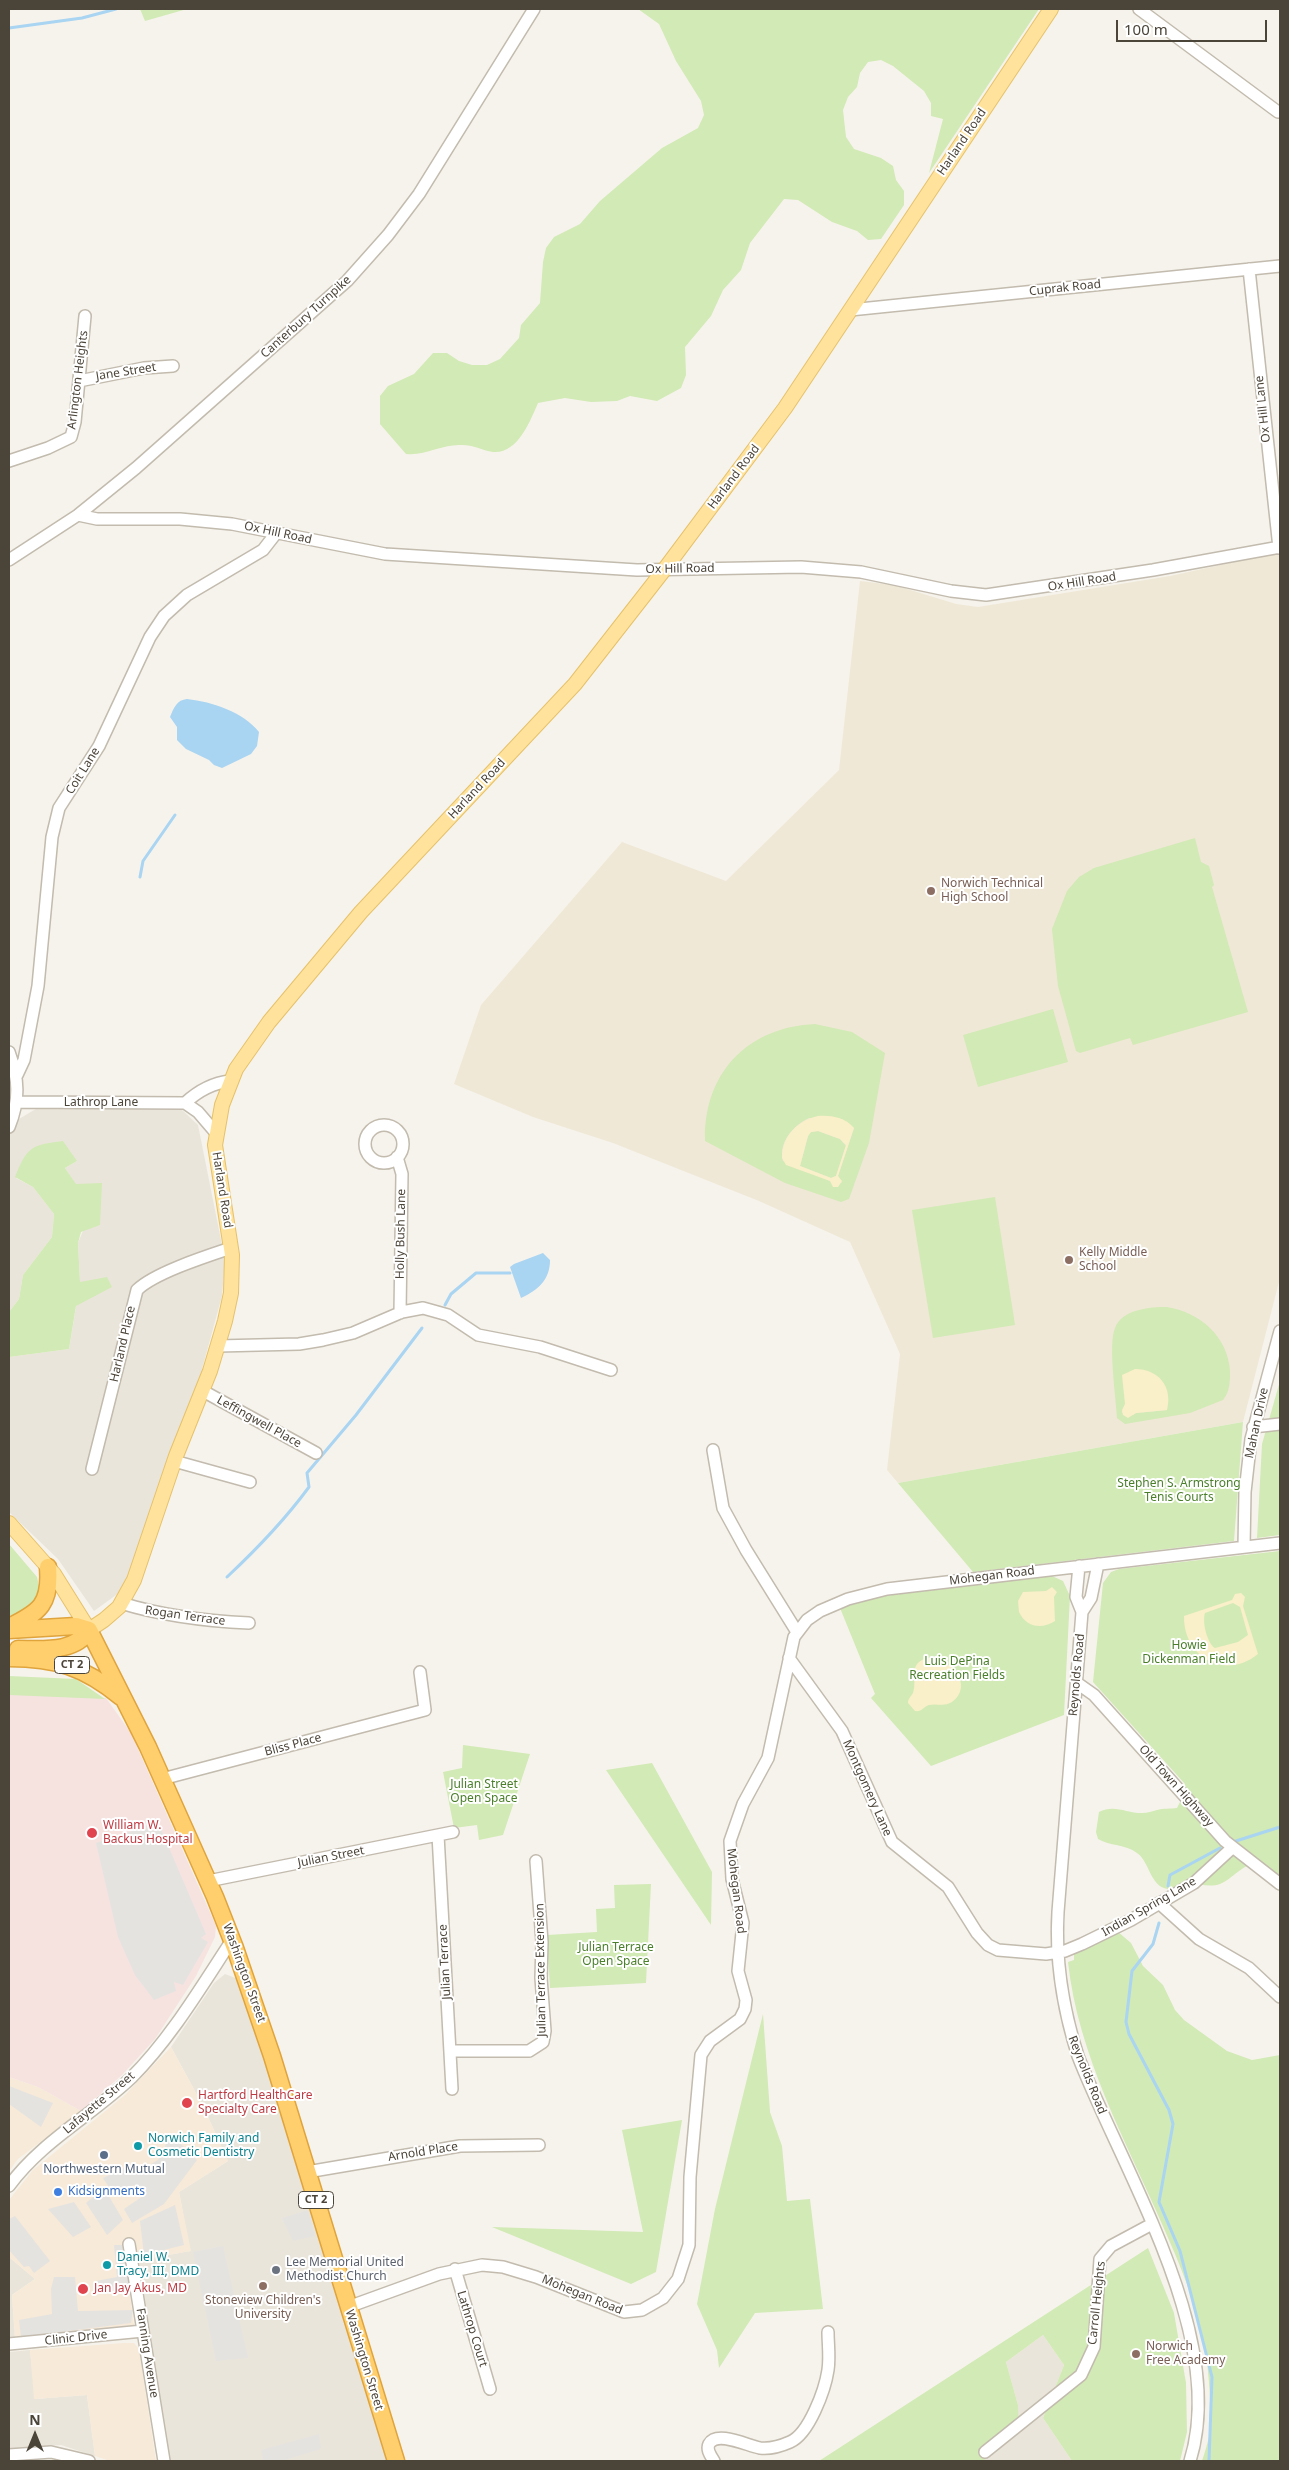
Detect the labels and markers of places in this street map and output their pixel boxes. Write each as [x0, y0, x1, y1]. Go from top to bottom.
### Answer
place label: Norwich Technical High School [941, 877, 1043, 905]
marker: Norwich Technical High School [925, 885, 937, 897]
place label: Kelly Middle School [1079, 1246, 1147, 1274]
marker: Kelly Middle School [1063, 1254, 1075, 1266]
place label: William W. Backus Hospital [103, 1819, 193, 1847]
marker: William W. Backus Hospital [85, 1826, 99, 1840]
place label: Hartford HealthCare Specialty Care [198, 2089, 313, 2117]
marker: Hartford HealthCare Specialty Care [180, 2096, 194, 2110]
place label: Norwich Family and Cosmetic Dentistry [148, 2132, 259, 2160]
marker: Norwich Family and Cosmetic Dentistry [132, 2140, 144, 2152]
marker: Northwestern Mutual [98, 2149, 110, 2161]
place label: Northwestern Mutual [43, 2163, 165, 2177]
place label: Kidsignments [68, 2185, 145, 2199]
marker: Kidsignments [52, 2186, 64, 2198]
place label: Daniel W. Tracy, III, DMD [117, 2251, 199, 2279]
place label: Lee Memorial United Methodist Church [286, 2256, 404, 2284]
marker: Daniel W. Tracy, III, DMD [101, 2259, 113, 2271]
marker: Lee Memorial United Methodist Church [270, 2264, 282, 2276]
marker: Stoneview Children's University [257, 2280, 269, 2292]
marker: Jan Jay Akus, MD [76, 2282, 90, 2296]
place label: Jan Jay Akus, MD [94, 2282, 187, 2296]
place label: Stoneview Children's University [205, 2294, 321, 2322]
place label: Norwich Free Academy [1146, 2340, 1225, 2368]
marker: Norwich Free Academy [1130, 2348, 1142, 2360]

